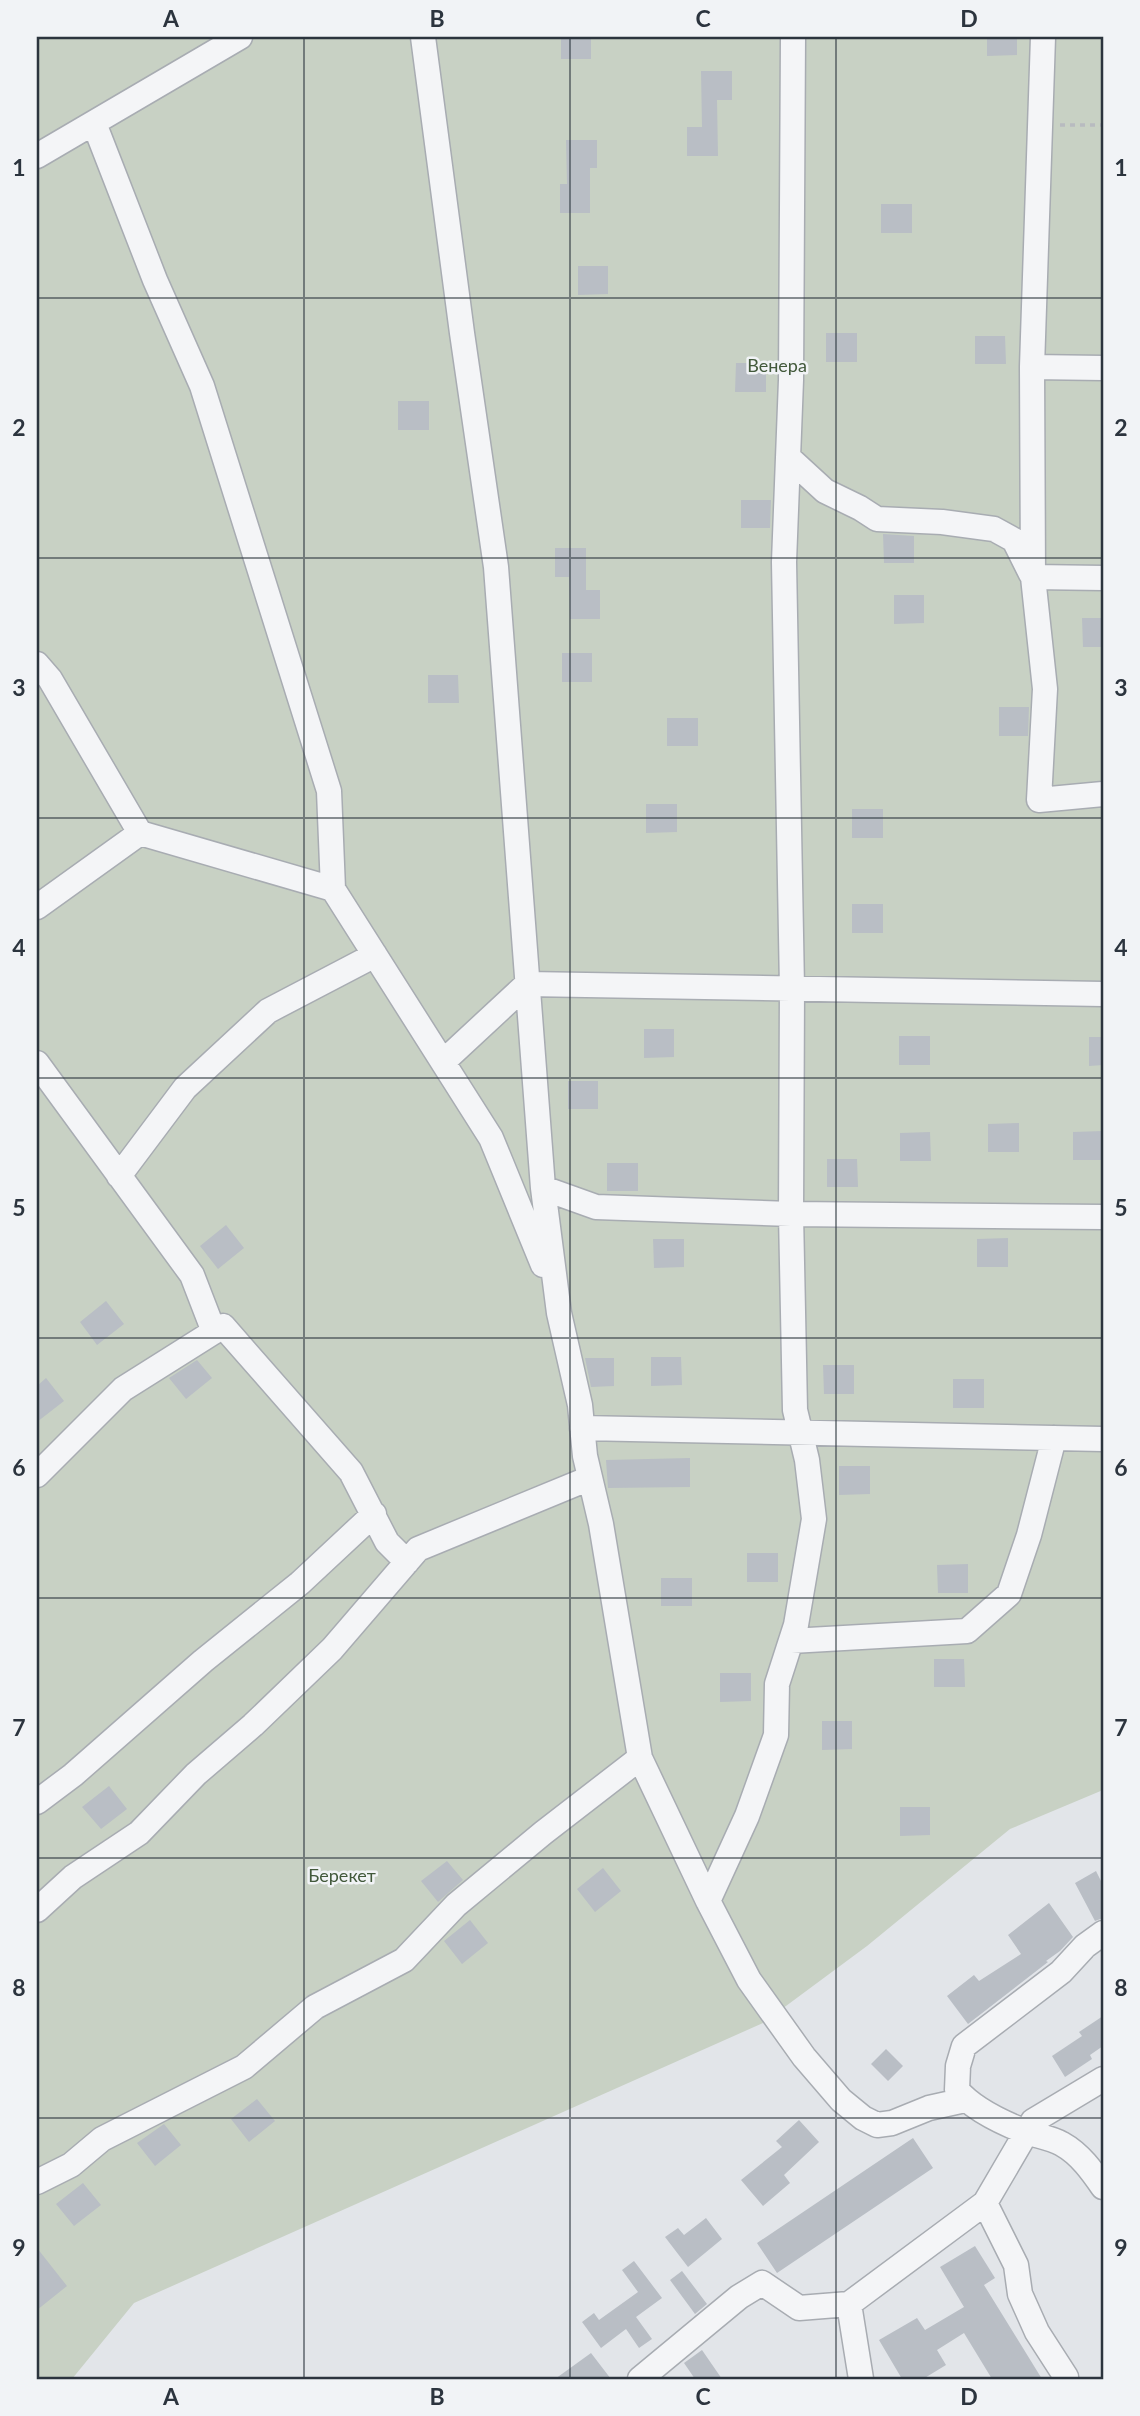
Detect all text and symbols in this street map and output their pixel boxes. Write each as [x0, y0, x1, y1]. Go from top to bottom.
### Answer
text: A [162, 4, 180, 32]
text: B [429, 4, 445, 32]
text: C [695, 4, 711, 32]
text: D [960, 4, 978, 32]
text: 1 [12, 153, 26, 181]
text: 1 [1114, 153, 1128, 181]
park label: Венера [747, 354, 807, 376]
text: 2 [12, 413, 26, 441]
text: 2 [1114, 413, 1128, 441]
text: 3 [12, 673, 26, 701]
text: 3 [1114, 673, 1128, 701]
text: 4 [12, 933, 26, 961]
text: 4 [1114, 933, 1128, 961]
text: 5 [12, 1193, 26, 1221]
text: 5 [1114, 1193, 1128, 1221]
text: 6 [12, 1453, 26, 1481]
text: 6 [1114, 1453, 1128, 1481]
text: 7 [12, 1713, 26, 1741]
text: 7 [1114, 1713, 1128, 1741]
park label: Берекет [308, 1864, 376, 1886]
text: 8 [12, 1973, 26, 2001]
text: 8 [1114, 1973, 1128, 2001]
text: 9 [12, 2233, 26, 2261]
text: 9 [1114, 2233, 1128, 2261]
text: A [162, 2382, 180, 2410]
text: B [429, 2382, 445, 2410]
text: C [695, 2382, 711, 2410]
text: D [960, 2382, 978, 2410]

